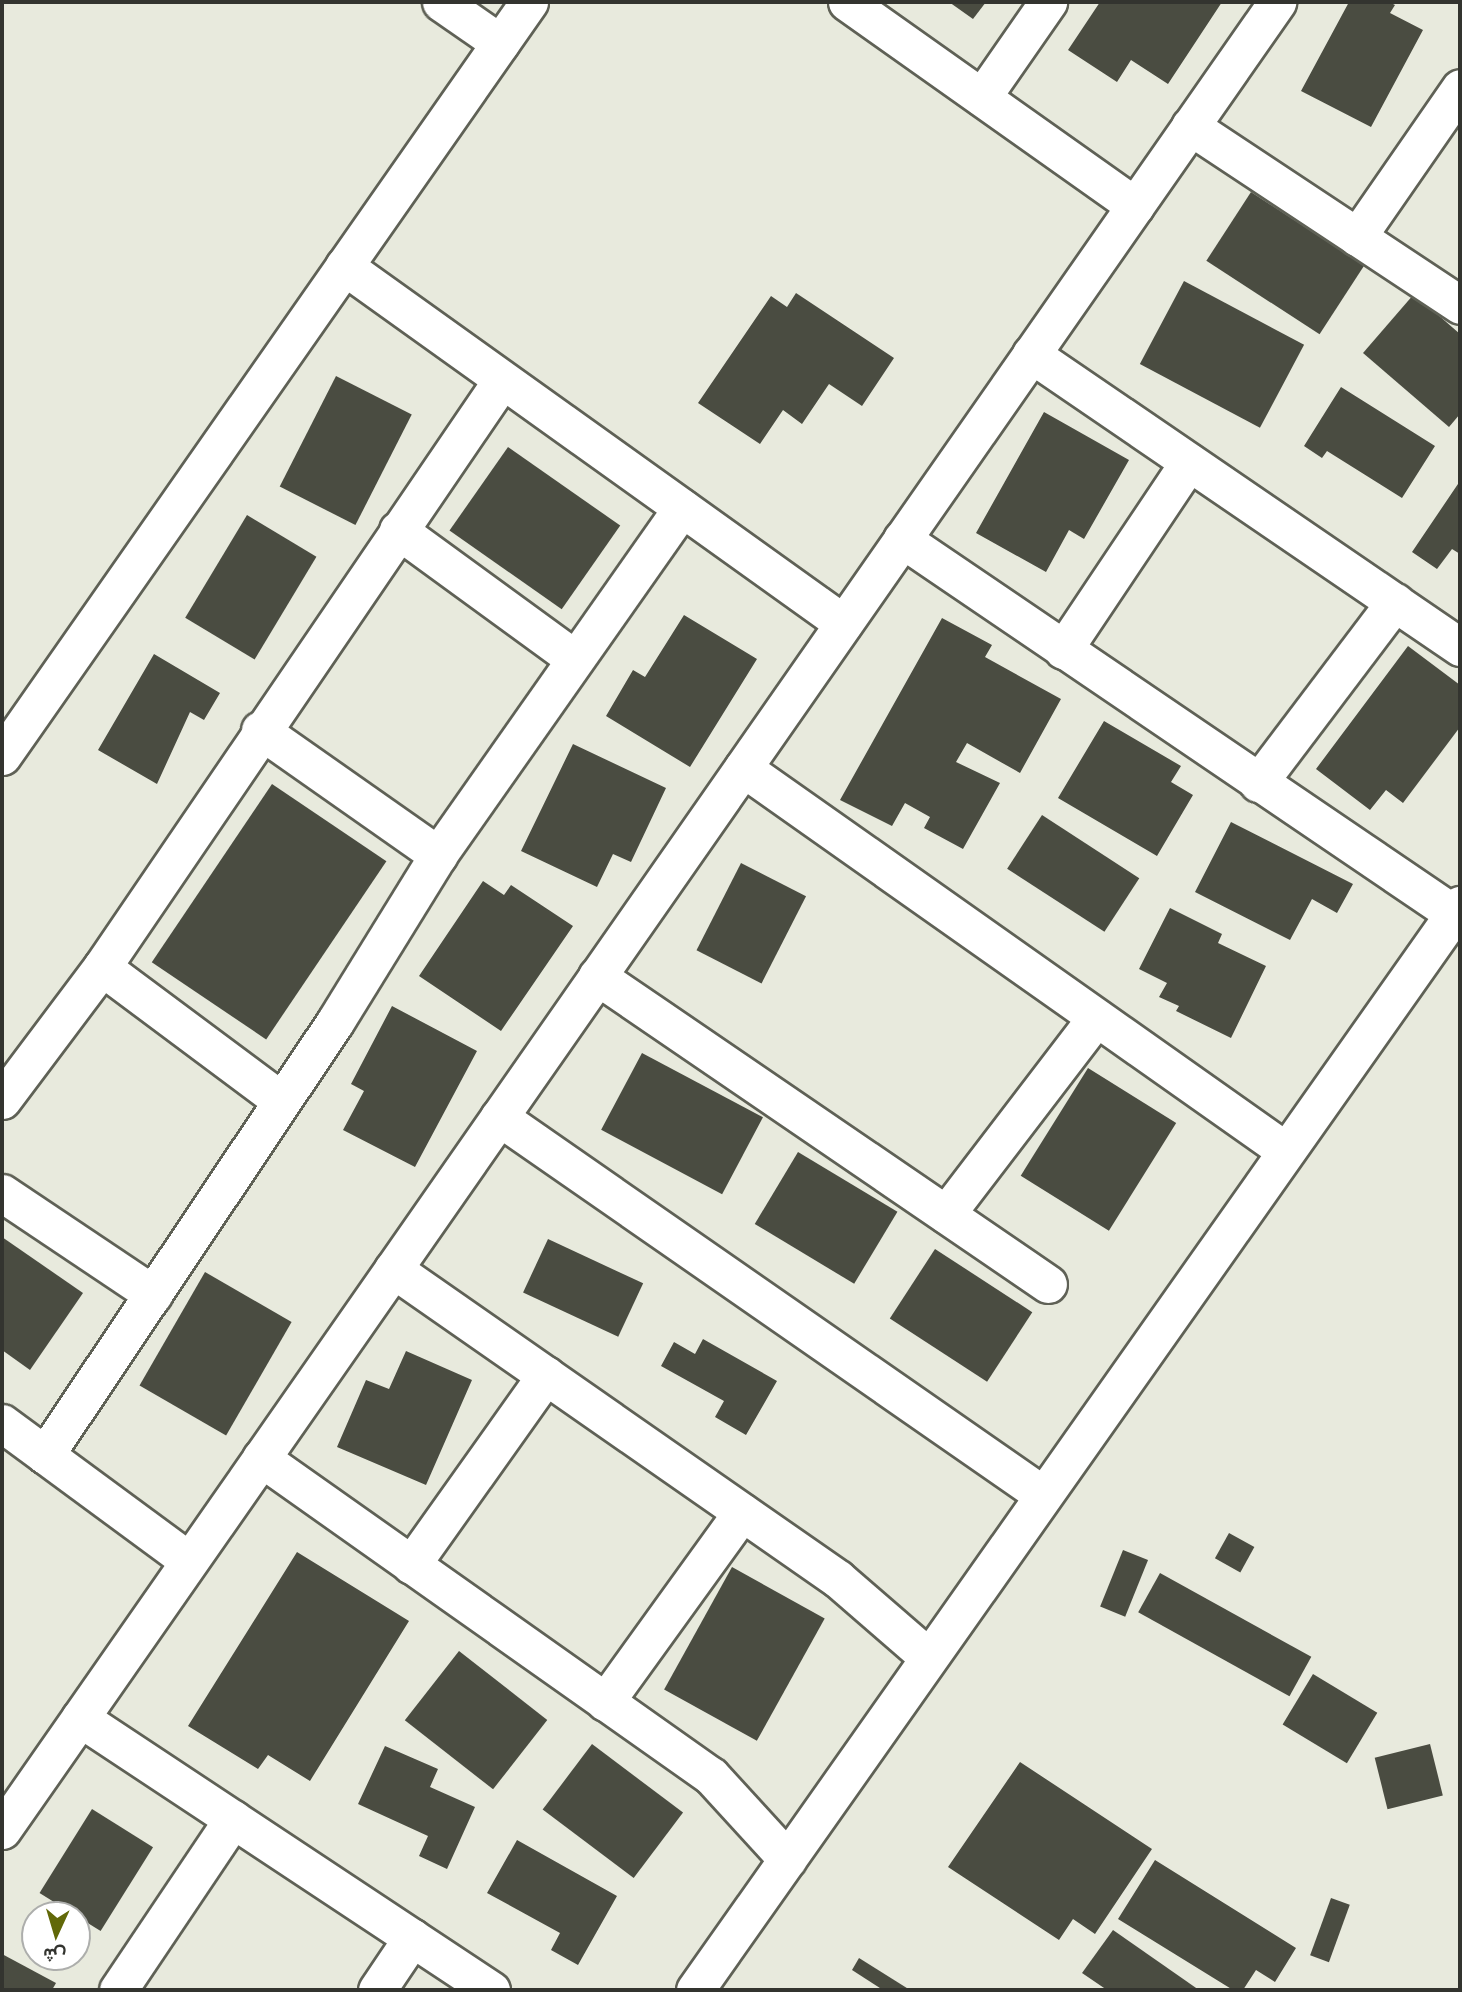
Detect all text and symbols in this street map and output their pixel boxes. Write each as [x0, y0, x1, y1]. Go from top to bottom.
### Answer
north arrow [21, 1901, 91, 1971]
text: ش [43, 1943, 67, 1967]

